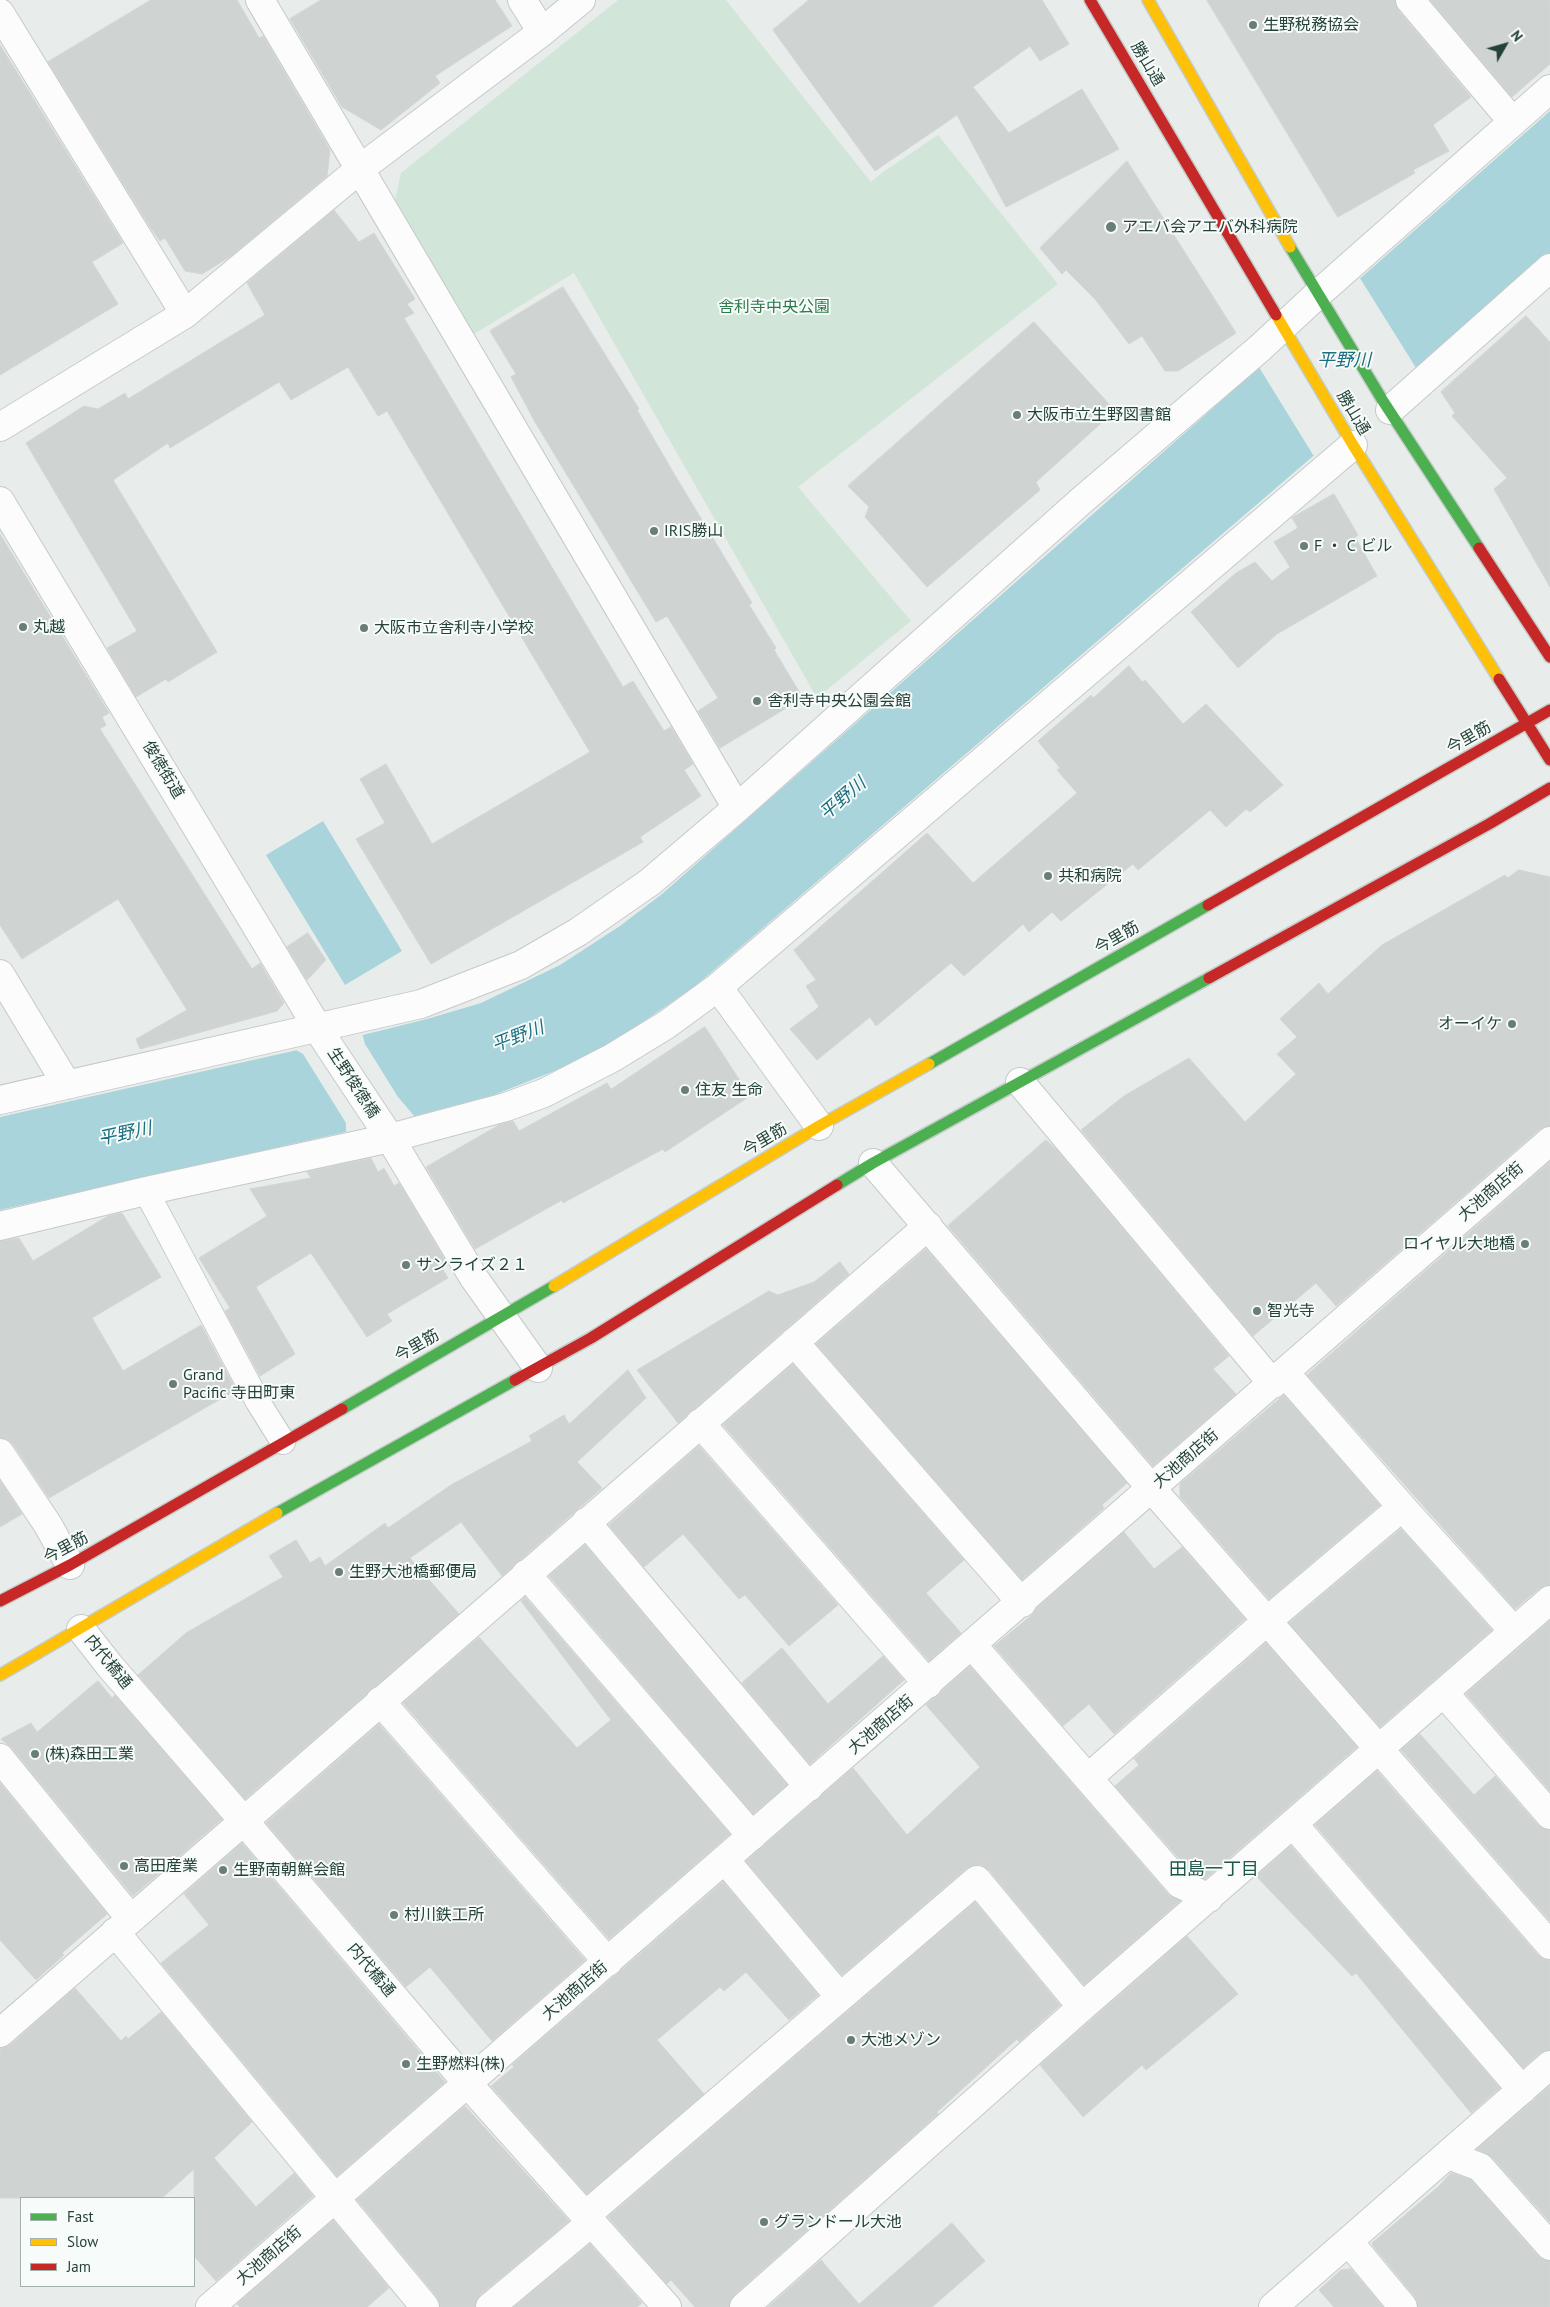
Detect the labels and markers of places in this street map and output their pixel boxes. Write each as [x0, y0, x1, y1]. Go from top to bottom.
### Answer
place label: 生野税務協会 [1263, 15, 1359, 35]
marker: 生野税務協会 [1247, 19, 1259, 31]
place label: アエバ会アエバ外科病院 [1122, 217, 1298, 237]
marker: アエバ会アエバ外科病院 [1104, 220, 1118, 234]
place label: 大阪市立生野図書館 [1027, 405, 1171, 425]
marker: 大阪市立生野図書館 [1011, 409, 1023, 421]
place label: IRIS勝山 [664, 521, 723, 541]
marker: IRIS勝山 [648, 525, 660, 537]
place label: F ・ C ビル [1314, 536, 1392, 556]
marker: F ・ C ビル [1298, 540, 1310, 552]
place label: 丸越 [33, 617, 65, 637]
place label: 大阪市立舎利寺小学校 [374, 618, 534, 638]
marker: 丸越 [17, 621, 29, 633]
marker: 大阪市立舎利寺小学校 [358, 622, 370, 634]
place label: 舎利寺中央公園会館 [767, 691, 911, 711]
marker: 舎利寺中央公園会館 [751, 695, 763, 707]
place label: 共和病院 [1058, 866, 1122, 886]
marker: 共和病院 [1042, 870, 1054, 882]
place label: オーイケ [1438, 1014, 1502, 1034]
marker: オーイケ [1506, 1018, 1518, 1030]
place label: 住友 生命 [695, 1080, 763, 1100]
marker: 住友 生命 [679, 1084, 691, 1096]
place label: ロイヤル大地橋 [1403, 1234, 1515, 1254]
marker: ロイヤル大地橋 [1519, 1238, 1531, 1250]
place label: サンライズ２１ [416, 1255, 528, 1275]
marker: サンライズ２１ [400, 1259, 412, 1271]
place label: 智光寺 [1267, 1301, 1315, 1321]
marker: 智光寺 [1251, 1305, 1263, 1317]
place label: Grand Pacific 寺田町東 [183, 1365, 295, 1403]
marker: Grand Pacific 寺田町東 [167, 1378, 179, 1390]
place label: 生野大池橋郵便局 [349, 1562, 477, 1582]
marker: 生野大池橋郵便局 [333, 1566, 345, 1578]
place label: (株)森田工業 [45, 1744, 134, 1764]
marker: (株)森田工業 [29, 1748, 41, 1760]
place label: 高田産業 [134, 1856, 198, 1876]
marker: 高田産業 [118, 1860, 130, 1872]
place label: 生野南朝鮮会館 [233, 1860, 345, 1880]
marker: 生野南朝鮮会館 [217, 1864, 229, 1876]
place label: 村川鉄工所 [404, 1905, 484, 1925]
marker: 村川鉄工所 [388, 1909, 400, 1921]
place label: 大池メゾン [861, 2030, 941, 2050]
marker: 大池メゾン [845, 2034, 857, 2046]
place label: 生野燃料(株) [416, 2054, 505, 2074]
marker: 生野燃料(株) [400, 2058, 412, 2070]
place label: グランドール大池 [774, 2212, 902, 2232]
marker: グランドール大池 [758, 2216, 770, 2228]

